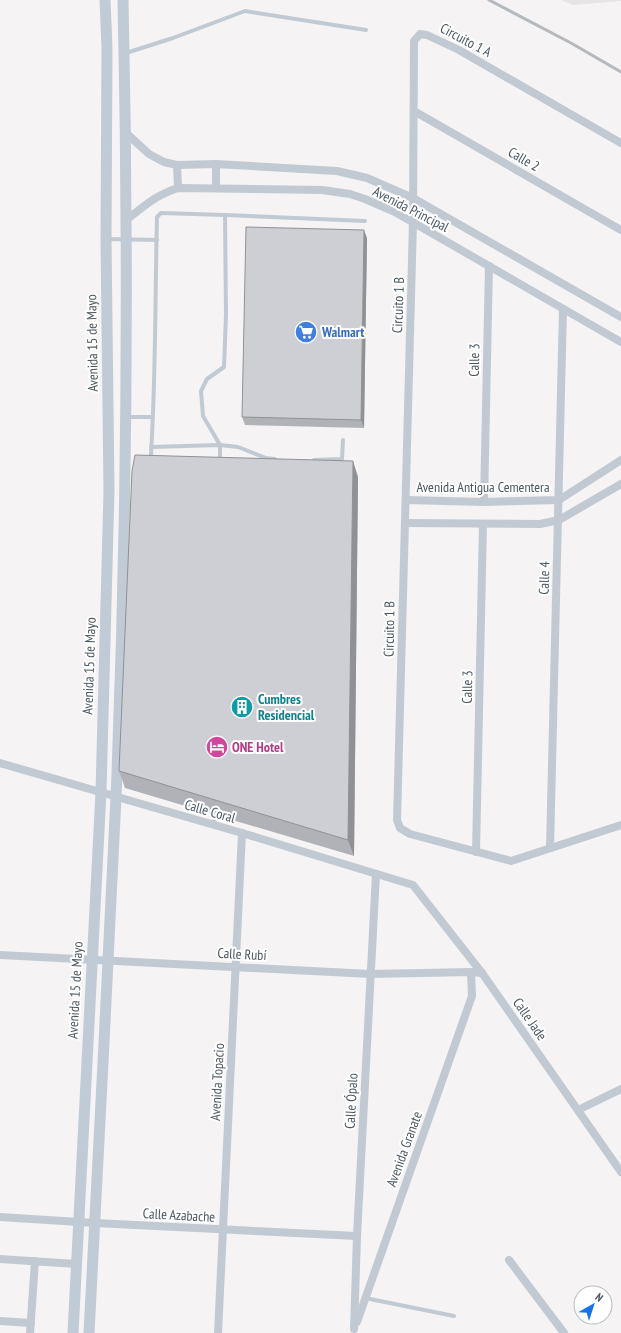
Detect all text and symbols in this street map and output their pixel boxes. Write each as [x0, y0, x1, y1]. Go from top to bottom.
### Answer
street label: Circuito 1 A [437, 19, 495, 61]
street label: Calle 2 [505, 143, 543, 175]
street label: Avenida Principal [370, 182, 453, 236]
street label: Circuito 1 B [388, 277, 408, 333]
street label: Avenida 15 de Mayo [82, 294, 102, 392]
supermarket icon: Walmart [293, 319, 319, 345]
place label: Walmart [321, 323, 364, 341]
street label: Calle 3 [465, 343, 483, 377]
street label: Avenida Antigua Cementera [417, 478, 550, 496]
street label: Calle 4 [534, 560, 554, 595]
street label: Circuito 1 B [380, 601, 398, 657]
street label: Avenida 15 de Mayo [78, 617, 100, 715]
street label: Calle 3 [458, 670, 476, 704]
place label: Cumbres Residencial [258, 690, 315, 724]
building icon: Cumbres Residencial [229, 694, 255, 720]
hotel icon: ONE Hotel [204, 734, 230, 760]
place label: ONE Hotel [232, 738, 284, 756]
street label: Calle Coral [183, 795, 238, 827]
street label: Avenida 15 de Mayo [63, 941, 87, 1039]
street label: Calle Rubí [217, 944, 267, 964]
street label: Calle Jade [509, 994, 551, 1044]
street label: Avenida Topacio [206, 1043, 228, 1121]
street label: Calle Ópalo [341, 1073, 361, 1129]
street label: Avenida Granate [382, 1109, 426, 1189]
street label: Calle Azabache [142, 1204, 216, 1226]
north arrow [573, 1285, 613, 1325]
text: N [593, 1290, 606, 1305]

